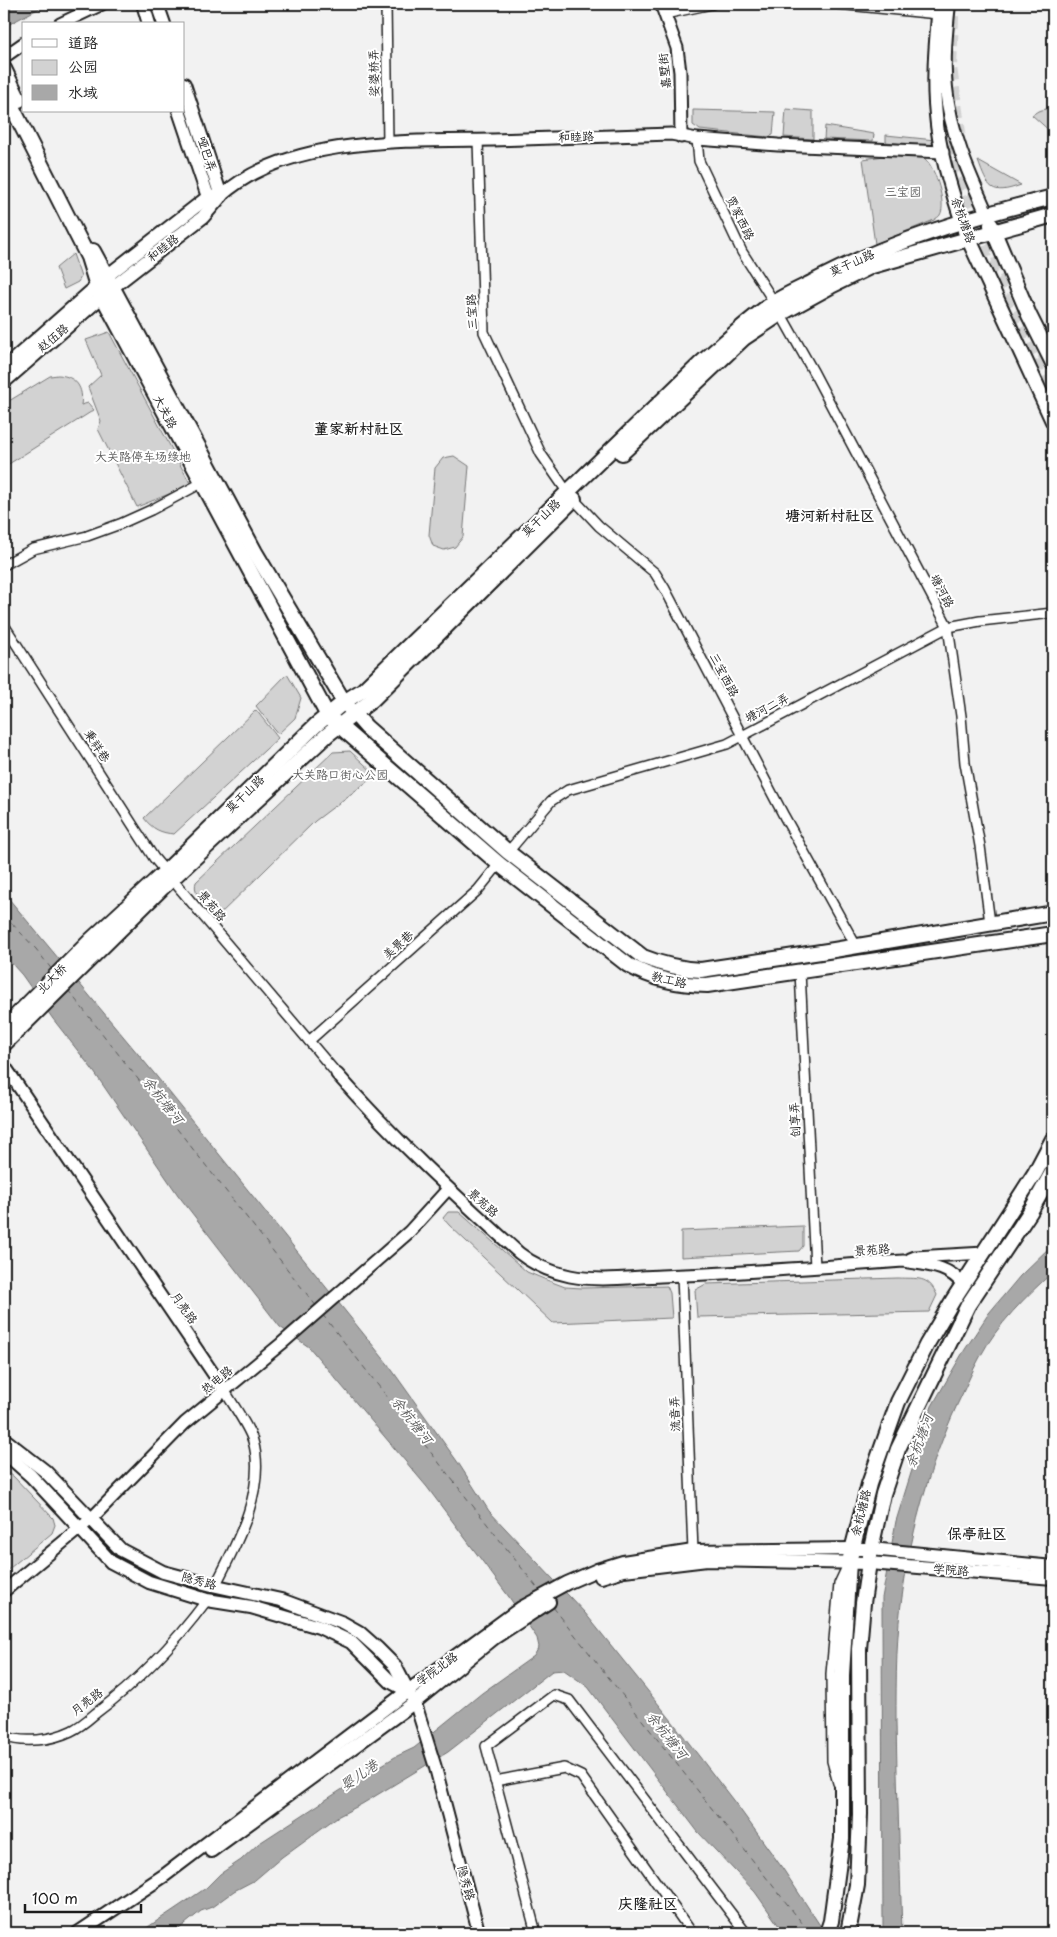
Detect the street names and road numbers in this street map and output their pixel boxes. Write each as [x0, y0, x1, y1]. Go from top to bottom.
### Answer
street label: 娑婆桥弄 [364, 49, 382, 97]
street label: 嘉墅街 [653, 52, 675, 90]
street label: 和睦路 [558, 126, 594, 146]
street label: 哑巴弄 [194, 134, 222, 174]
street label: 贾家西路 [722, 192, 760, 243]
street label: 余杭塘路 [947, 194, 981, 245]
street label: 和睦路 [143, 229, 182, 265]
street label: 莫干山路 [826, 244, 877, 280]
street label: 三宝路 [461, 294, 481, 331]
street label: 赵伍路 [33, 319, 72, 356]
street label: 大关路 [149, 391, 182, 432]
street label: 莫干山路 [517, 494, 564, 540]
street label: 塘河路 [926, 570, 959, 611]
street label: 三宝西路 [706, 649, 744, 700]
street label: 塘河二弄 [741, 688, 792, 726]
street label: 秉祥巷 [80, 725, 115, 765]
street label: 莫干山路 [221, 770, 268, 816]
street label: 景苑路 [194, 886, 231, 925]
street label: 美景巷 [378, 926, 417, 963]
street label: 北大桥 [32, 958, 71, 997]
street label: 教工路 [650, 966, 689, 992]
street label: 创享弄 [784, 1102, 804, 1139]
street label: 景苑路 [464, 1184, 503, 1221]
street label: 景苑路 [853, 1239, 891, 1259]
street label: 月亮路 [167, 1288, 203, 1327]
street label: 热电路 [197, 1361, 236, 1398]
street label: 流音弄 [664, 1396, 684, 1432]
street label: 余杭塘路 [845, 1487, 875, 1538]
street label: 学院路 [932, 1559, 970, 1579]
street label: 隐秀路 [180, 1567, 219, 1593]
street label: 学院北路 [412, 1647, 461, 1690]
street label: 月亮路 [67, 1683, 106, 1719]
street label: 隐秀路 [454, 1863, 480, 1902]

